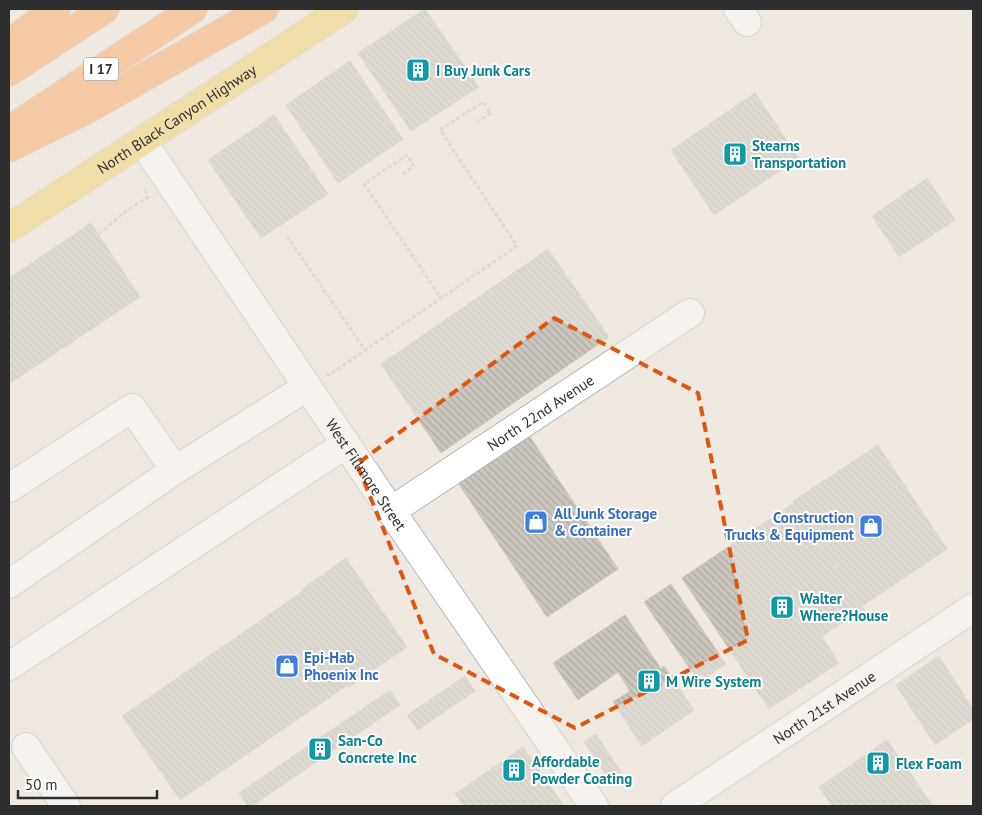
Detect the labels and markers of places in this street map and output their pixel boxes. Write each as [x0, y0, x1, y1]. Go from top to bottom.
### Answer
building icon: I Buy Junk Cars [405, 57, 431, 83]
place label: I Buy Junk Cars [436, 61, 530, 80]
place label: Stearns Transportation [752, 136, 846, 172]
building icon: Stearns Transportation [722, 141, 748, 167]
place label: All Junk Storage & Container [554, 504, 658, 540]
place label: Construction Trucks & Equipment [725, 508, 855, 544]
shop icon: All Junk Storage & Container [523, 509, 549, 535]
shop icon: Construction Trucks & Equipment [858, 513, 884, 539]
place label: Walter Where?House [800, 589, 889, 625]
building icon: Walter Where?House [769, 594, 795, 620]
place label: Epi-Hab Phoenix Inc [304, 648, 379, 684]
shop icon: Epi-Hab Phoenix Inc [274, 653, 300, 679]
building icon: M Wire System [636, 668, 662, 694]
place label: M Wire System [666, 672, 761, 691]
place label: San-Co Concrete Inc [338, 731, 417, 767]
building icon: San-Co Concrete Inc [307, 736, 333, 762]
building icon: Flex Foam [865, 750, 891, 776]
place label: Affordable Powder Coating [532, 752, 632, 788]
place label: Flex Foam [896, 754, 962, 773]
building icon: Affordable Powder Coating [501, 757, 527, 783]

